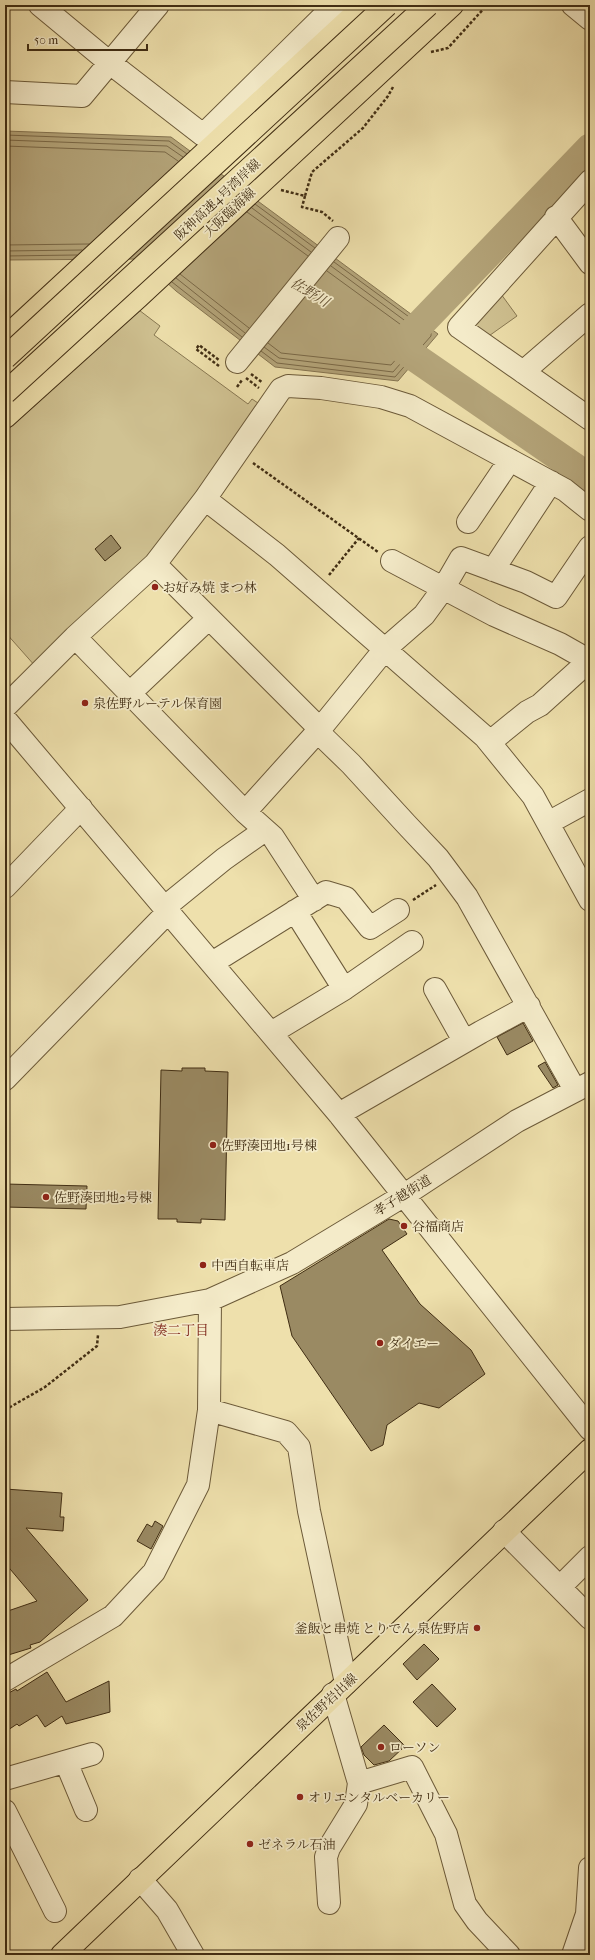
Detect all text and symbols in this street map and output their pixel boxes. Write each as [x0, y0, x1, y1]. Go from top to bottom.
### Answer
scale bar [28, 26, 147, 52]
text: 50 m [34, 33, 58, 47]
street label: 阪神高速4号湾岸線 [171, 156, 263, 243]
street label: 大阪臨海線 [200, 185, 258, 240]
water label: 佐野川 [287, 274, 334, 312]
place label: お好み焼 まつ林 [163, 580, 257, 595]
marker: お好み焼 まつ林 [150, 582, 160, 592]
place label: 泉佐野ルーテル保育園 [93, 696, 222, 711]
marker: 泉佐野ルーテル保育園 [80, 698, 90, 708]
place label: 佐野湊団地1号棟 [221, 1138, 317, 1153]
marker: 佐野湊団地1号棟 [208, 1140, 218, 1150]
street label: 孝子越街道 [371, 1172, 434, 1219]
place label: 佐野湊団地2号棟 [54, 1190, 152, 1205]
marker: 佐野湊団地2号棟 [41, 1192, 51, 1202]
place label: 谷福商店 [412, 1219, 464, 1234]
marker: 谷福商店 [399, 1221, 409, 1231]
place label: 中西自転車店 [211, 1258, 289, 1273]
marker: 中西自転車店 [198, 1260, 208, 1270]
district label: 湊二丁目 [153, 1322, 209, 1339]
place label: ダイエー [388, 1336, 439, 1351]
marker: ダイエー [375, 1338, 385, 1348]
place label: 釜飯と串焼 とりでん 泉佐野店 [294, 1621, 469, 1636]
marker: 釜飯と串焼 とりでん 泉佐野店 [472, 1623, 482, 1633]
street label: 泉佐野岩出線 [293, 1670, 360, 1734]
place label: ローソン [389, 1740, 440, 1755]
marker: ローソン [376, 1742, 386, 1752]
place label: オリエンタルベーカリー [308, 1790, 450, 1805]
marker: オリエンタルベーカリー [295, 1792, 305, 1802]
place label: ゼネラル石油 [258, 1837, 336, 1852]
marker: ゼネラル石油 [245, 1839, 255, 1849]

